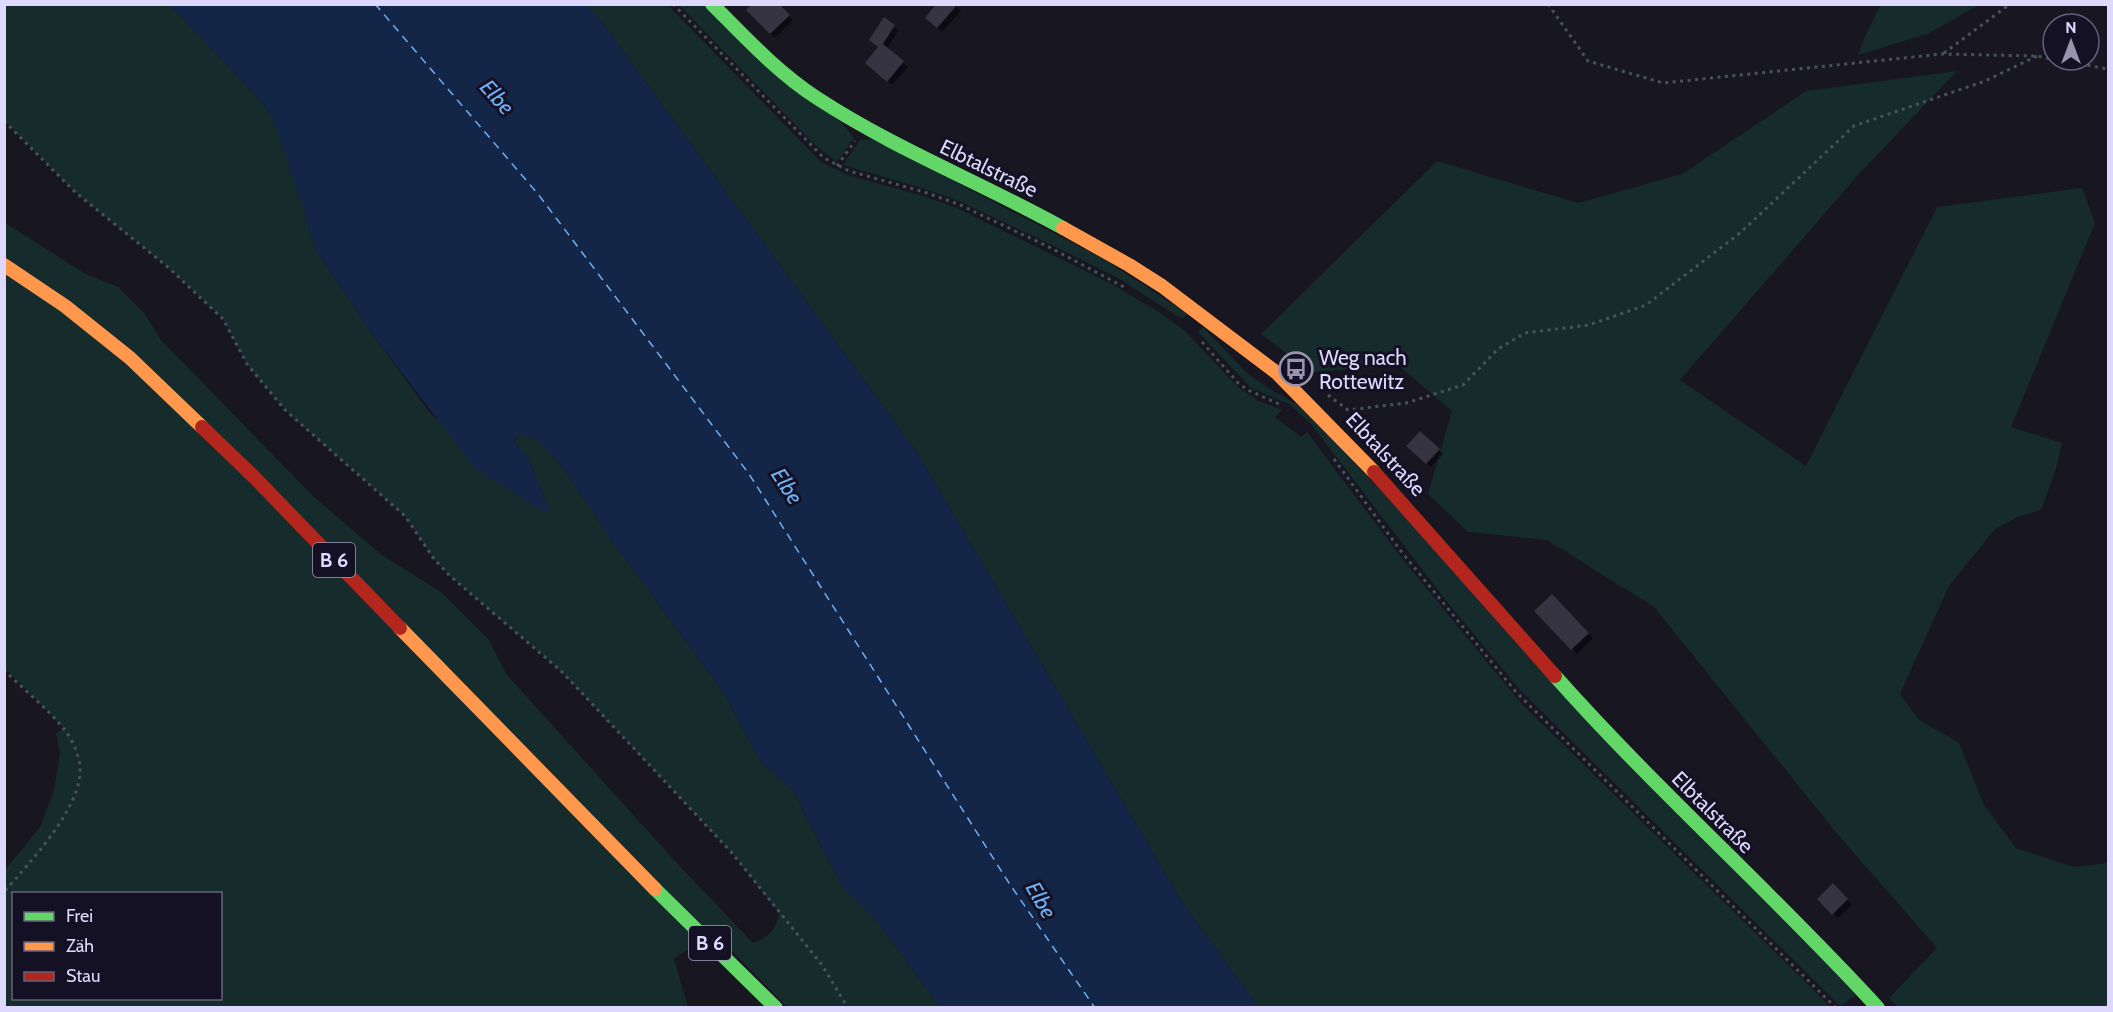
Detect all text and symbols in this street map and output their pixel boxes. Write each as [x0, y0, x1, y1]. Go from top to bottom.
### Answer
north arrow [2041, 12, 2101, 72]
text: N [2065, 18, 2077, 37]
water label: Elbe [474, 74, 520, 120]
street label: Elbtalstraße [936, 134, 1042, 202]
place label: Weg nach Rottewitz [1319, 345, 1407, 394]
bus stop icon: Weg nach Rottewitz [1278, 351, 1314, 387]
street label: Elbtalstraße [1341, 407, 1431, 501]
water label: Elbe [765, 463, 809, 509]
road number: B 6 [313, 543, 355, 577]
street label: Elbtalstraße [1667, 766, 1759, 858]
water label: Elbe [1020, 877, 1062, 923]
legend [12, 892, 222, 1000]
text: Frei [66, 905, 93, 927]
road number: B 6 [689, 926, 731, 960]
text: Zäh [66, 935, 94, 957]
text: Stau [66, 965, 100, 987]

